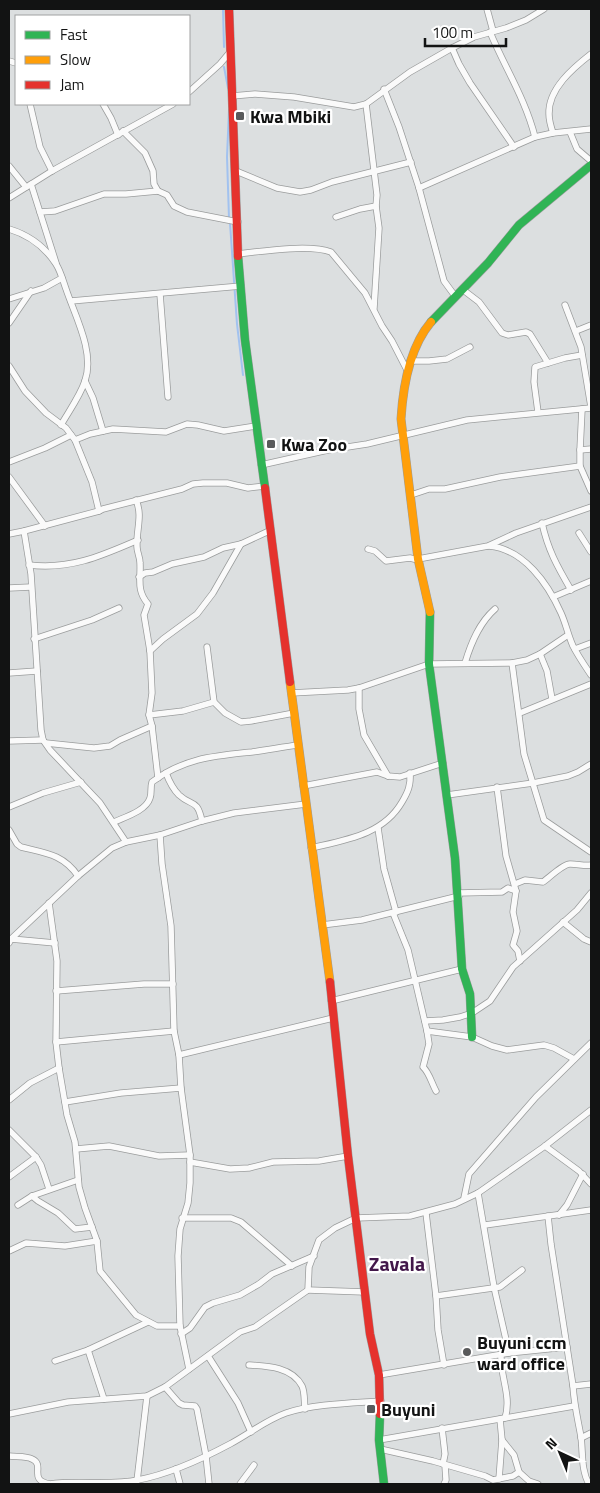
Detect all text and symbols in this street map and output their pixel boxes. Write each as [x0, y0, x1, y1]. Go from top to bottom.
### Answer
legend [15, 15, 190, 105]
scale bar [425, 15, 506, 47]
text: 100 m [432, 21, 473, 44]
text: Fast [60, 23, 88, 46]
text: Slow [60, 48, 91, 71]
text: Jam [60, 73, 84, 96]
place label: Kwa Mbiki [250, 103, 331, 130]
marker: Kwa Mbiki [234, 110, 246, 122]
place label: Kwa Zoo [281, 431, 347, 458]
marker: Kwa Zoo [265, 438, 277, 450]
district label: Zavala [369, 1248, 425, 1279]
place label: Buyuni ccm ward office [477, 1329, 567, 1377]
marker: Buyuni ccm ward office [461, 1346, 473, 1358]
place label: Buyuni [381, 1396, 435, 1423]
marker: Buyuni [365, 1403, 377, 1415]
north arrow [535, 1428, 585, 1478]
text: N [540, 1432, 561, 1454]

